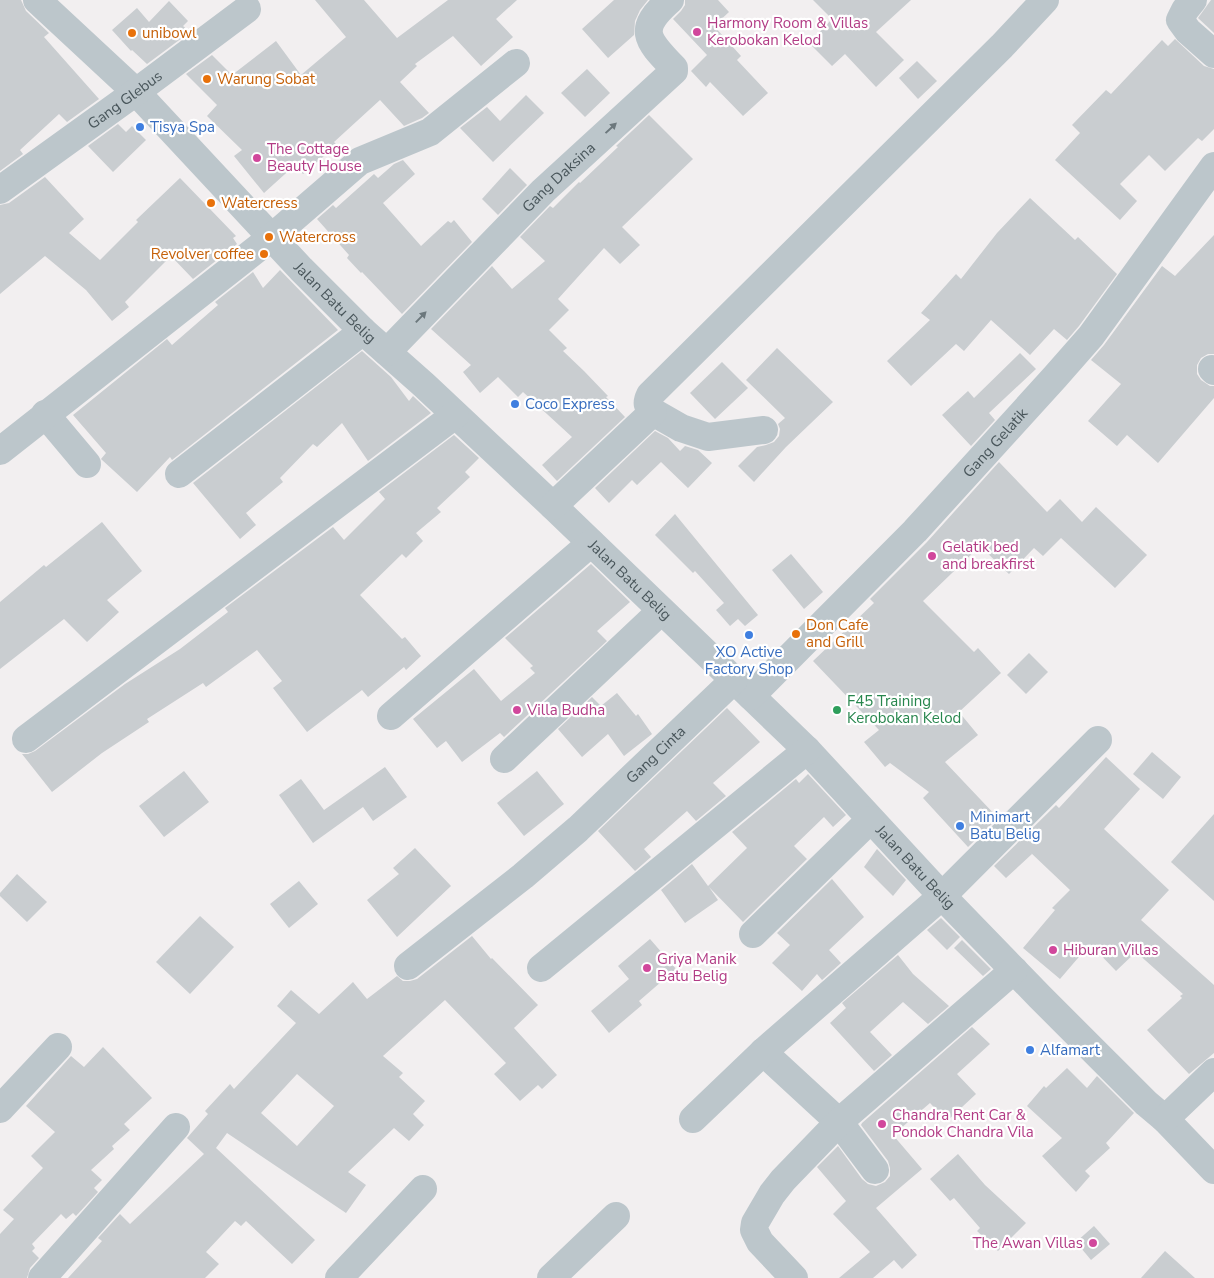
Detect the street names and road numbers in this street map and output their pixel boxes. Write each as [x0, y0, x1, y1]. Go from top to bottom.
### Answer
street label: Gang Glebus [84, 66, 166, 134]
street label: Gang Daksina [518, 138, 600, 217]
street label: Jalan Batu Belig [289, 257, 380, 348]
street label: Gang Gelatik [958, 403, 1032, 482]
street label: Jalan Batu Belig [583, 535, 676, 625]
street label: Gang Cinta [622, 721, 690, 788]
street label: Jalan Batu Belig [871, 820, 960, 914]

